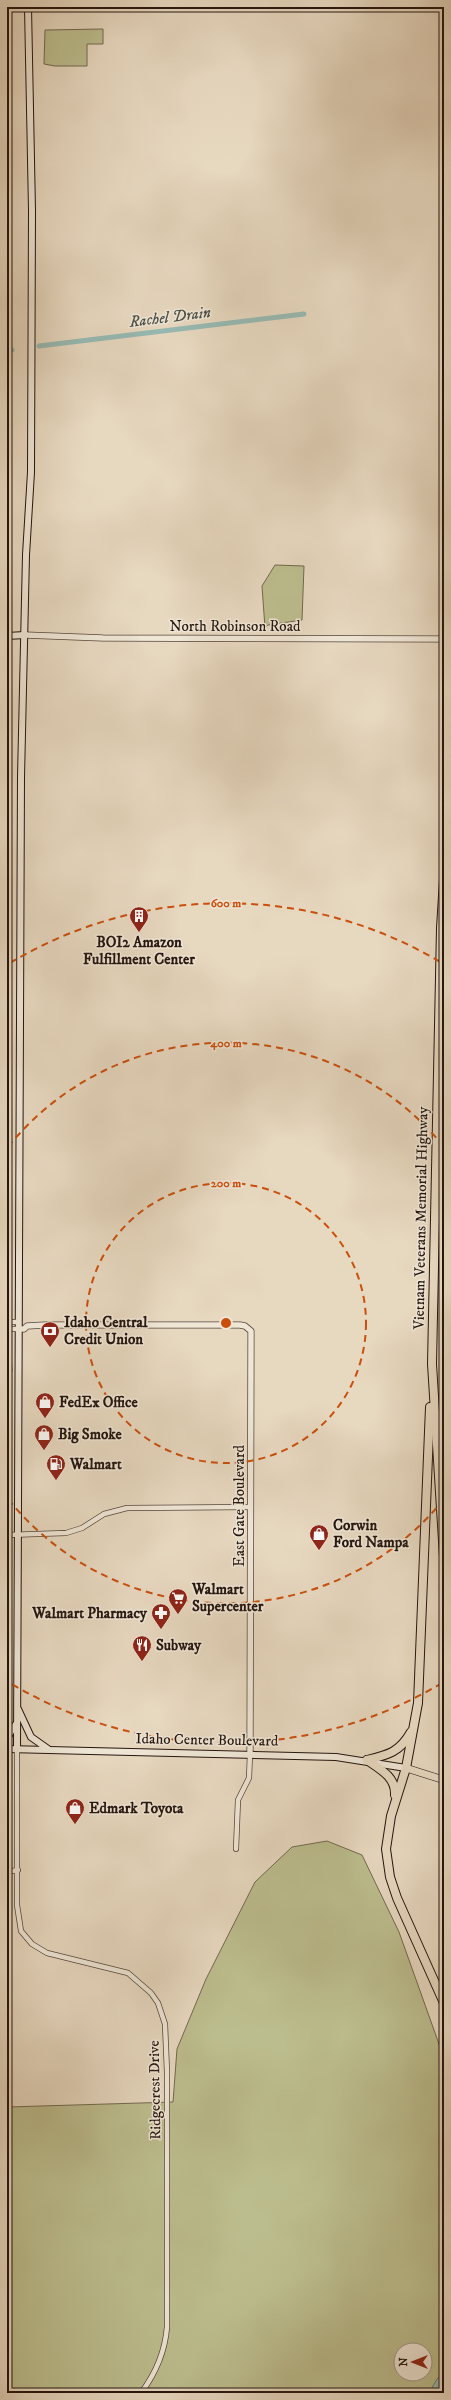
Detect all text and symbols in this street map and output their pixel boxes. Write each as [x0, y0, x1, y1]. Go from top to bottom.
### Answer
water label: Rachel Drain [127, 302, 212, 332]
street label: North Robinson Road [169, 617, 301, 636]
text: 600 m [211, 896, 241, 911]
building icon: BOI2 Amazon Fulfillment Center [128, 905, 150, 933]
place label: BOI2 Amazon Fulfillment Center [83, 933, 195, 969]
text: 400 m [209, 1036, 242, 1051]
street label: Vietnam Veterans Memorial Highway [410, 1105, 432, 1331]
text: 200 m [211, 1176, 241, 1191]
place label: Idaho Central Credit Union [64, 1313, 148, 1349]
centre of rings [219, 1316, 233, 1330]
bank icon: Idaho Central Credit Union [39, 1320, 61, 1348]
shop icon: FedEx Office [34, 1391, 56, 1419]
place label: FedEx Office [59, 1393, 139, 1412]
shop icon: Big Smoke [33, 1423, 55, 1451]
place label: Big Smoke [58, 1425, 122, 1444]
street label: East Gate Boulevard [230, 1445, 249, 1567]
fuel station icon: Walmart [45, 1453, 67, 1481]
place label: Walmart [69, 1455, 122, 1474]
place label: Corwin Ford Nampa [333, 1516, 409, 1552]
shop icon: Corwin Ford Nampa [308, 1523, 330, 1551]
place label: Walmart Supercenter [191, 1580, 264, 1616]
supermarket icon: Walmart Supercenter [167, 1587, 189, 1615]
pharmacy icon: Walmart Pharmacy [150, 1602, 172, 1630]
place label: Walmart Pharmacy [31, 1604, 148, 1623]
restaurant icon: Subway [131, 1634, 153, 1662]
place label: Subway [156, 1636, 202, 1655]
street label: Idaho Center Boulevard [136, 1729, 279, 1751]
shop icon: Edmark Toyota [64, 1797, 86, 1825]
place label: Edmark Toyota [89, 1799, 184, 1818]
street label: Ridgecrest Drive [145, 2040, 165, 2140]
north arrow [393, 2342, 433, 2382]
text: N [397, 2357, 411, 2367]

